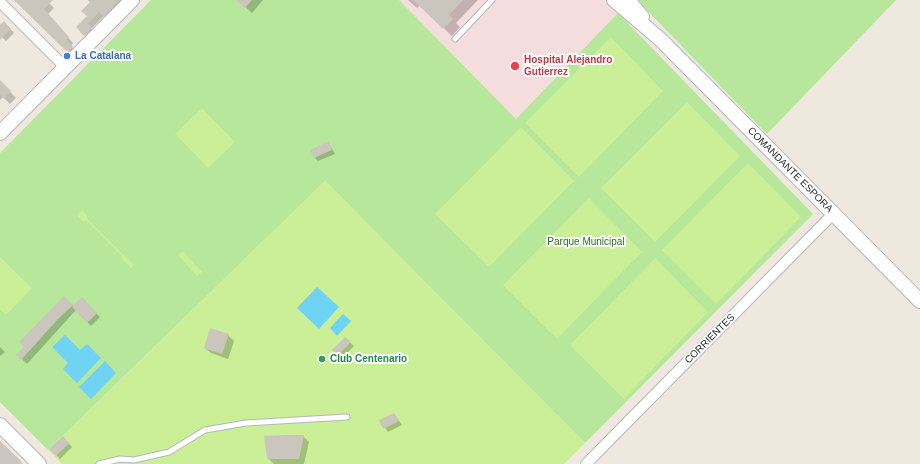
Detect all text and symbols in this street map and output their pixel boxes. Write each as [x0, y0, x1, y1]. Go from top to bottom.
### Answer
place label: La Catalana [75, 50, 131, 62]
marker: La Catalana [62, 51, 72, 61]
place label: Hospital Alejandro Gutierrez [524, 54, 612, 78]
marker: Hospital Alejandro Gutierrez [509, 60, 521, 72]
street label: COMANDANTE ESPORA [745, 125, 835, 215]
park label: Parque Municipal [547, 236, 625, 248]
street label: CORRIENTES [683, 312, 737, 366]
place label: Club Centenario [330, 353, 407, 365]
marker: Club Centenario [317, 354, 327, 364]

